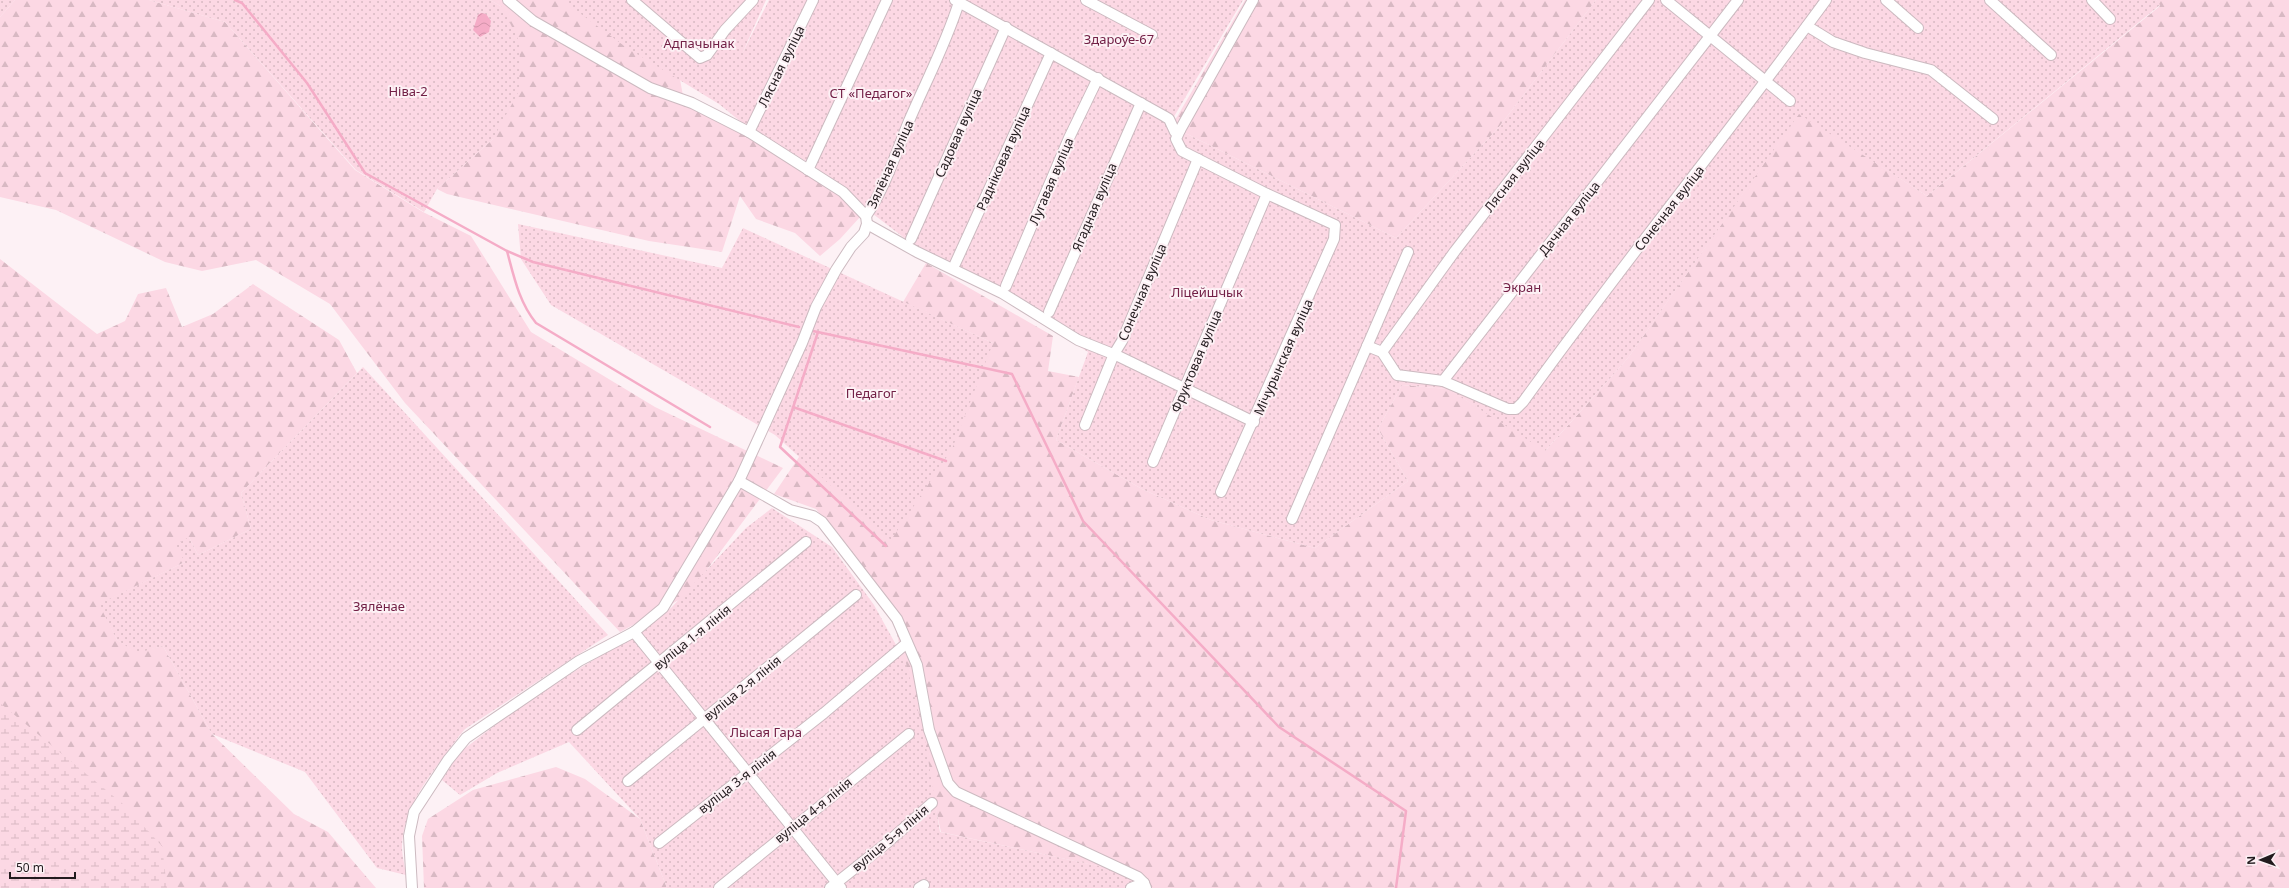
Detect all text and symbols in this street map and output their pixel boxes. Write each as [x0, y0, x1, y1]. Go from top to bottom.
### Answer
street label: Лясная вуліца [754, 22, 808, 110]
park label: Здароўе-67 [1084, 30, 1154, 48]
park label: Адпачынак [664, 34, 735, 52]
park label: Ніва-2 [388, 82, 428, 100]
park label: СТ «Педагог» [830, 84, 913, 102]
street label: Садовая вуліца [930, 86, 986, 180]
street label: Радніковая вуліца [972, 103, 1034, 213]
street label: Зялёная вуліца [862, 117, 918, 211]
street label: Лугавая вуліца [1024, 134, 1078, 228]
street label: Лясная вуліца [1480, 135, 1548, 215]
street label: Ягадная вуліца [1067, 160, 1121, 254]
street label: Сонечная вуліца [1630, 161, 1708, 255]
street label: Дачная вуліца [1534, 177, 1604, 259]
street label: Сонечная вуліца [1113, 241, 1171, 343]
park label: Экран [1503, 278, 1541, 296]
park label: Ліцейшчык [1171, 283, 1243, 301]
street label: Мічурынская вуліца [1249, 296, 1317, 418]
street label: Фруктовая вуліца [1166, 307, 1226, 415]
park label: Педагог [846, 384, 897, 402]
park label: Зялёнае [353, 597, 405, 615]
street label: вуліца 1-я лінія [649, 600, 735, 674]
street label: вуліца 2-я лінія [699, 651, 785, 725]
park label: Лысая Гара [730, 723, 802, 741]
street label: вуліца 3-я лінія [694, 745, 780, 817]
street label: вуліца 4-я лінія [770, 773, 856, 847]
street label: вуліца 5-я лінія [848, 801, 932, 875]
north arrow [2241, 840, 2281, 880]
scale bar [10, 854, 75, 880]
text: N [2243, 856, 2258, 865]
text: 50 m [16, 859, 44, 876]

